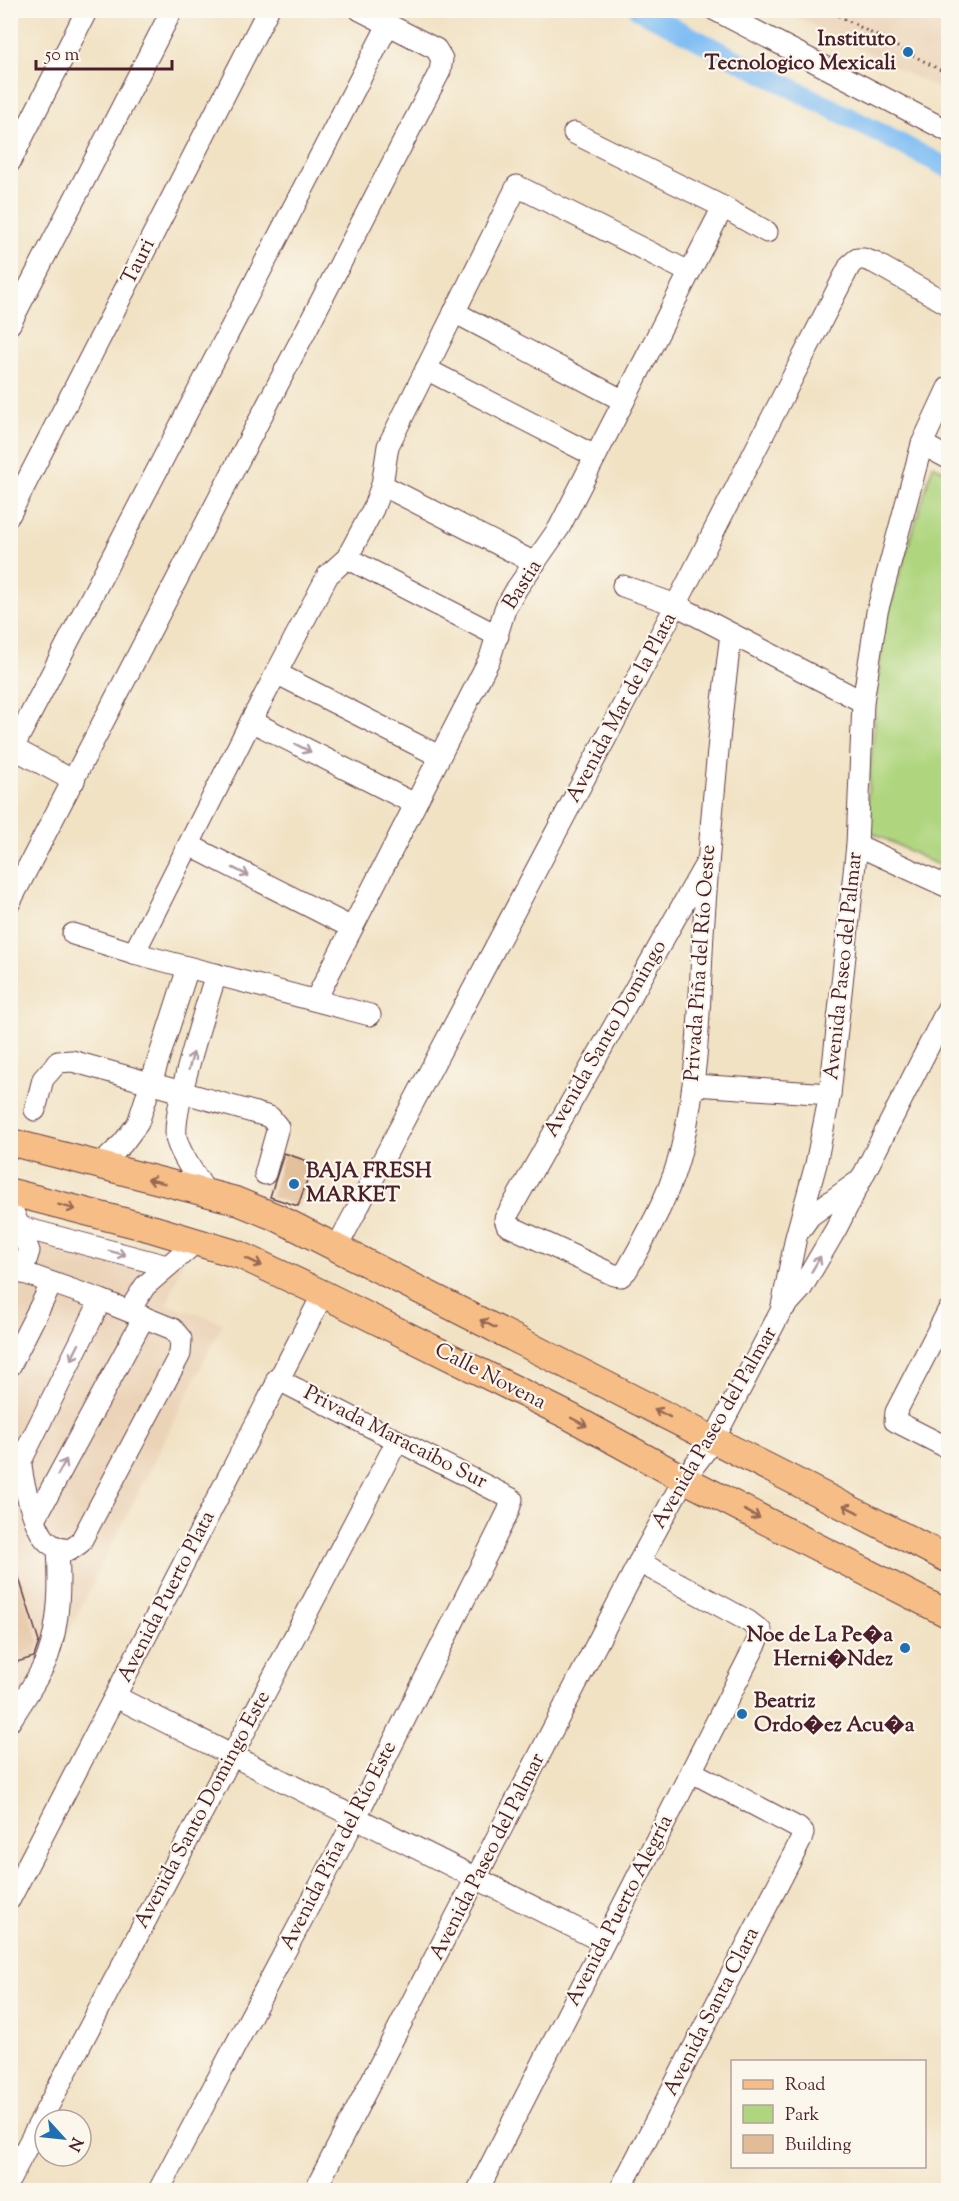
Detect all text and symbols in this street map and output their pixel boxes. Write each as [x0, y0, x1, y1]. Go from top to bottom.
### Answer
place label: Instituto Tecnologico Mexicali [705, 25, 897, 79]
scale bar [36, 33, 172, 71]
text: 50 m [44, 43, 80, 69]
marker: Instituto Tecnologico Mexicali [901, 45, 915, 59]
street label: Tauri [115, 234, 163, 290]
street label: Bastia [496, 554, 550, 616]
street label: Avenida Mar de la Plata [559, 607, 685, 808]
one-way arrow [294, 742, 312, 754]
street label: Privada Piña del Río Oeste [678, 844, 724, 1082]
street label: Avenida Paseo del Palmar [817, 850, 871, 1081]
one-way arrow [232, 866, 250, 878]
street label: Avenida Santo Domingo [537, 935, 675, 1143]
one-way arrow [186, 1052, 197, 1071]
place label: BAJA FRESH MARKET [306, 1157, 432, 1211]
one-way arrow [147, 1174, 166, 1186]
marker: BAJA FRESH MARKET [287, 1177, 301, 1191]
one-way arrow [57, 1201, 76, 1213]
one-way arrow [108, 1247, 127, 1259]
one-way arrow [244, 1256, 262, 1268]
one-way arrow [810, 1256, 822, 1273]
one-way arrow [479, 1318, 497, 1329]
street label: Avenida Paseo del Palmar [645, 1321, 785, 1535]
street label: Calle Novena [429, 1336, 551, 1418]
one-way arrow [69, 1343, 80, 1361]
street label: Privada Maracaibo Sur [298, 1379, 492, 1497]
one-way arrow [653, 1406, 671, 1418]
one-way arrow [570, 1417, 588, 1428]
one-way arrow [56, 1459, 68, 1476]
one-way arrow [843, 1503, 861, 1514]
street label: Avenida Puerto Plata [111, 1506, 223, 1688]
one-way arrow [742, 1509, 760, 1520]
place label: Noe de La Pe�a Herni�Ndez [747, 1621, 893, 1675]
marker: Noe de La Pe�a Herni�Ndez [898, 1641, 912, 1655]
street label: Avenida Santo Domingo Este [127, 1686, 279, 1934]
place label: Beatriz Ordo�ez Acu�a [754, 1687, 915, 1741]
marker: Beatriz Ordo�ez Acu�a [735, 1707, 749, 1721]
street label: Avenida Piña del Río Este [273, 1736, 405, 1956]
street label: Avenida Paseo del Palmar [423, 1748, 553, 1966]
street label: Avenida Puerto Alegría [559, 1810, 681, 2012]
street label: Avenida Santa Clara [656, 1922, 768, 2102]
legend [731, 2060, 926, 2168]
text: Road [785, 2073, 825, 2099]
text: Park [785, 2103, 820, 2129]
north arrow [33, 2108, 93, 2168]
text: N [61, 2133, 87, 2155]
text: Building [785, 2133, 851, 2159]

